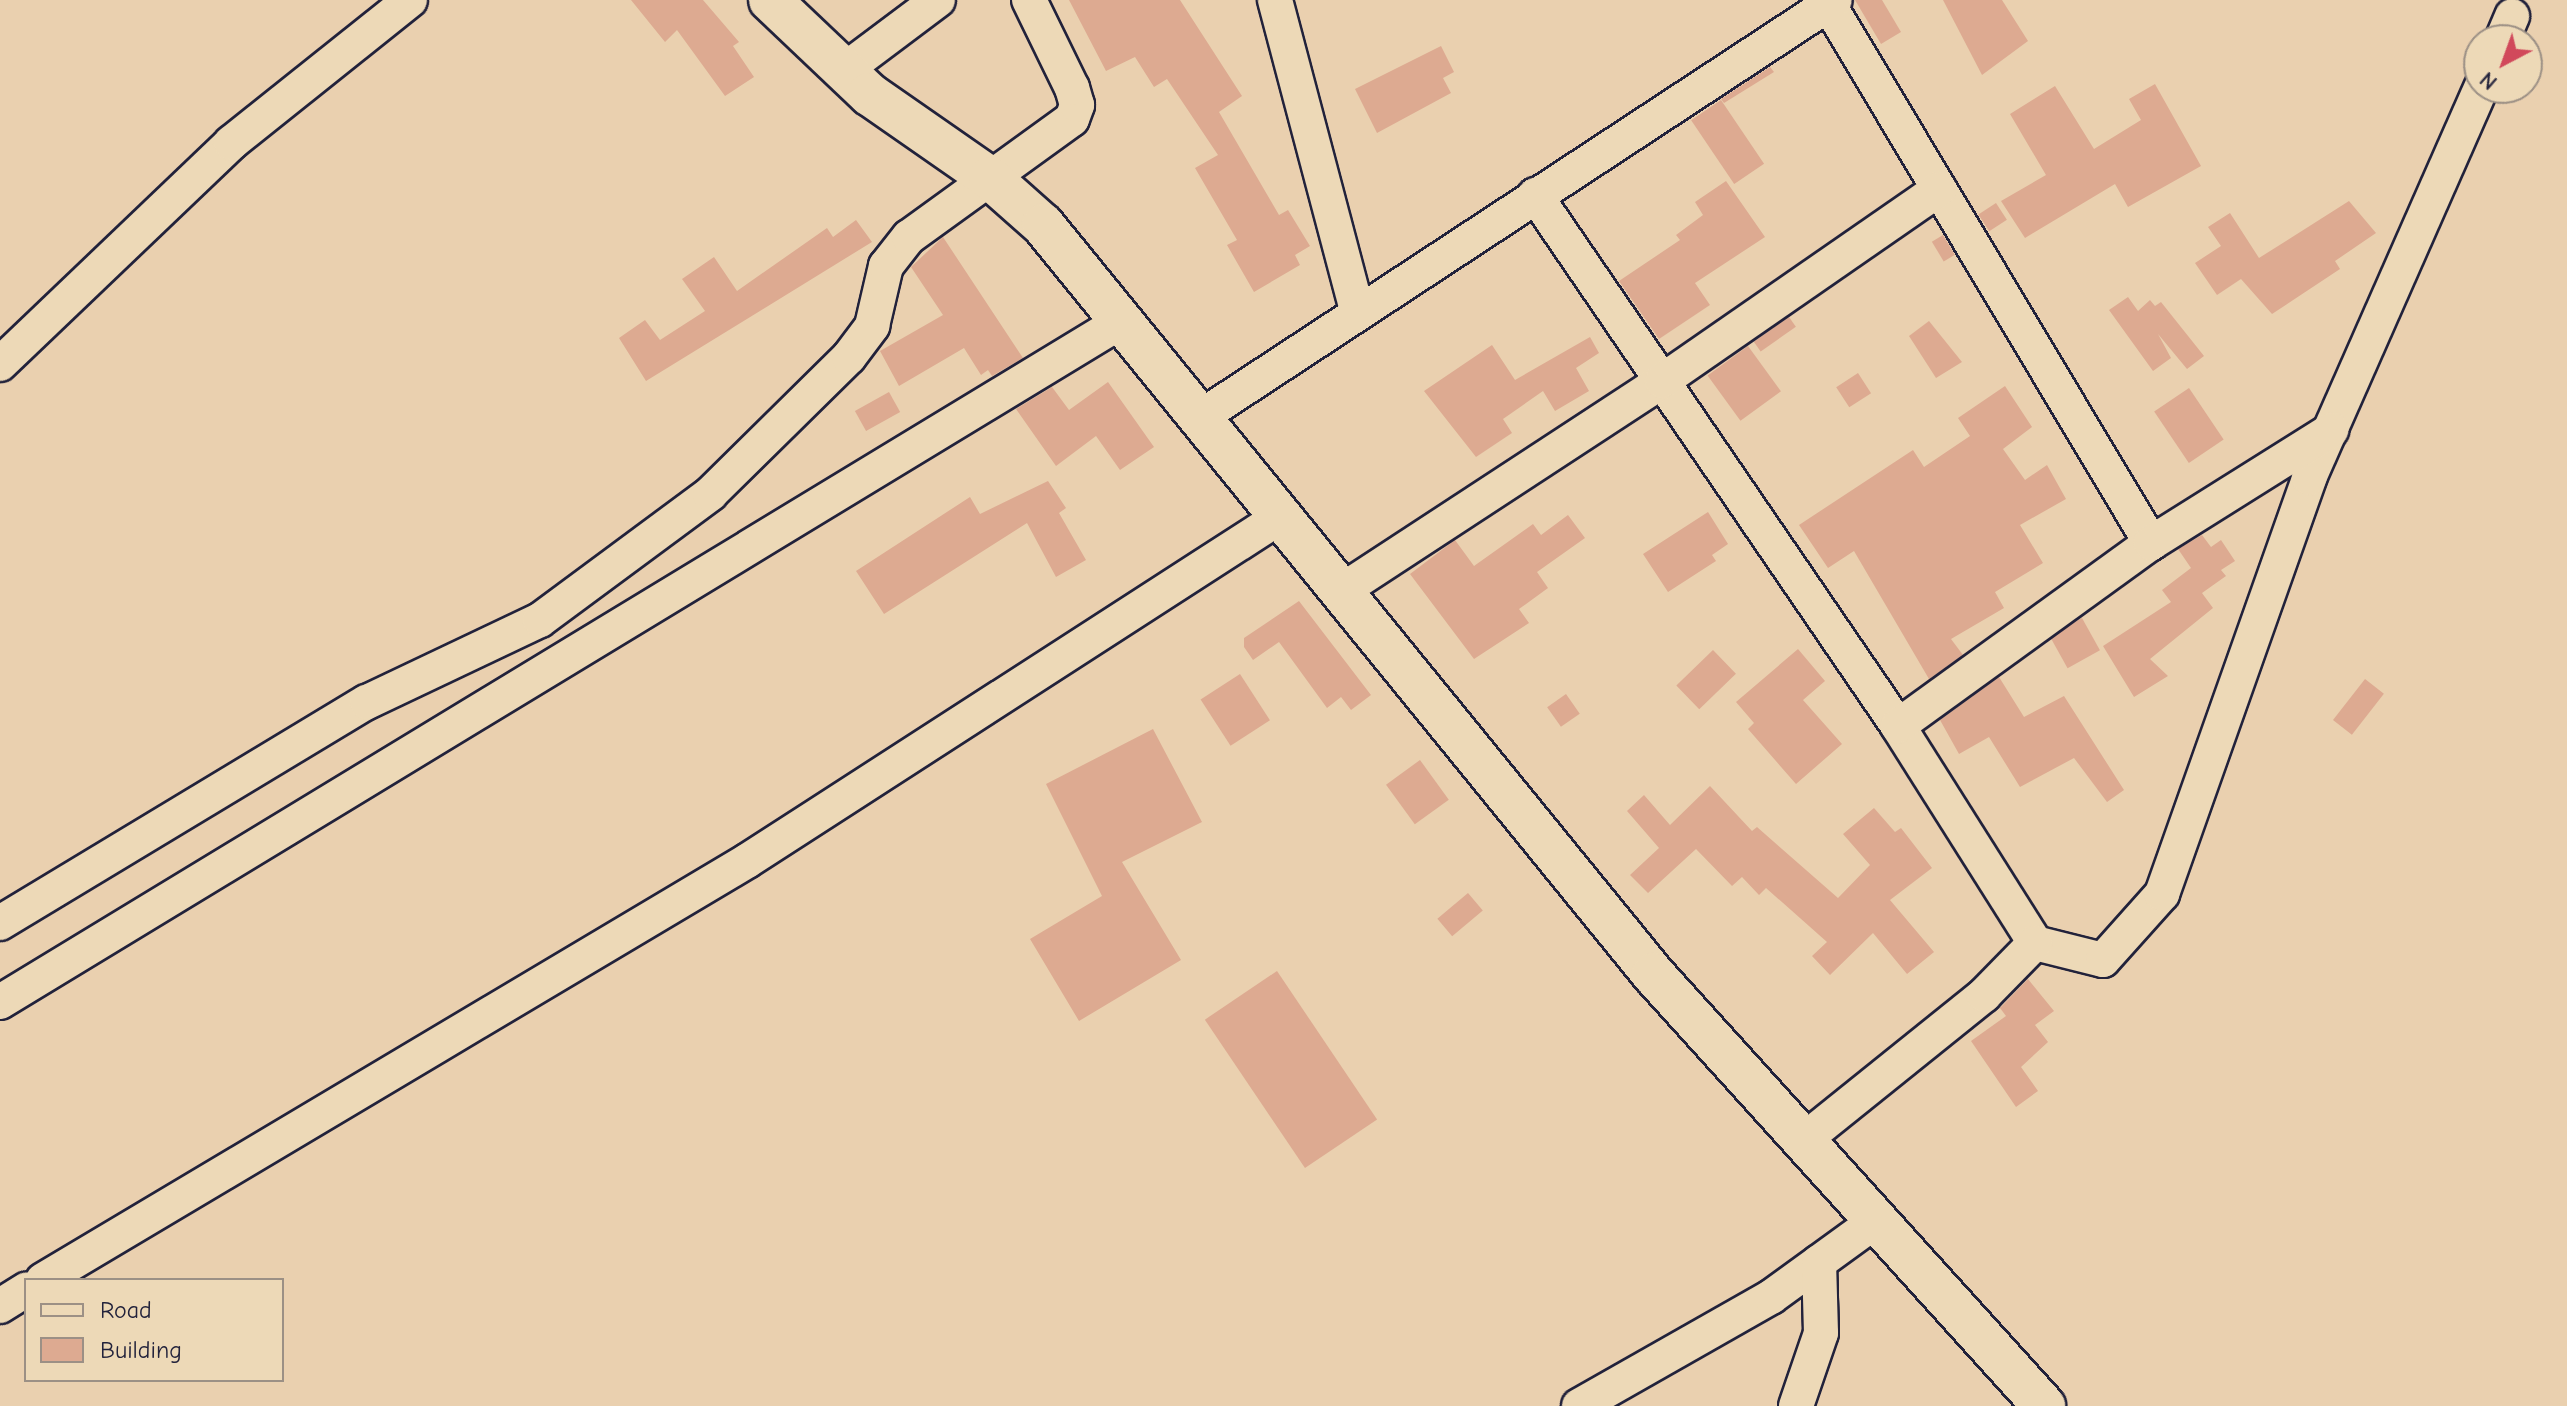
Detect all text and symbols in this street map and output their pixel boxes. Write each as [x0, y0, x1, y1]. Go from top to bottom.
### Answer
north arrow [2463, 24, 2543, 104]
text: N [2475, 66, 2503, 95]
legend [24, 1278, 284, 1382]
text: Road [100, 1296, 152, 1324]
text: Building [100, 1336, 182, 1364]

